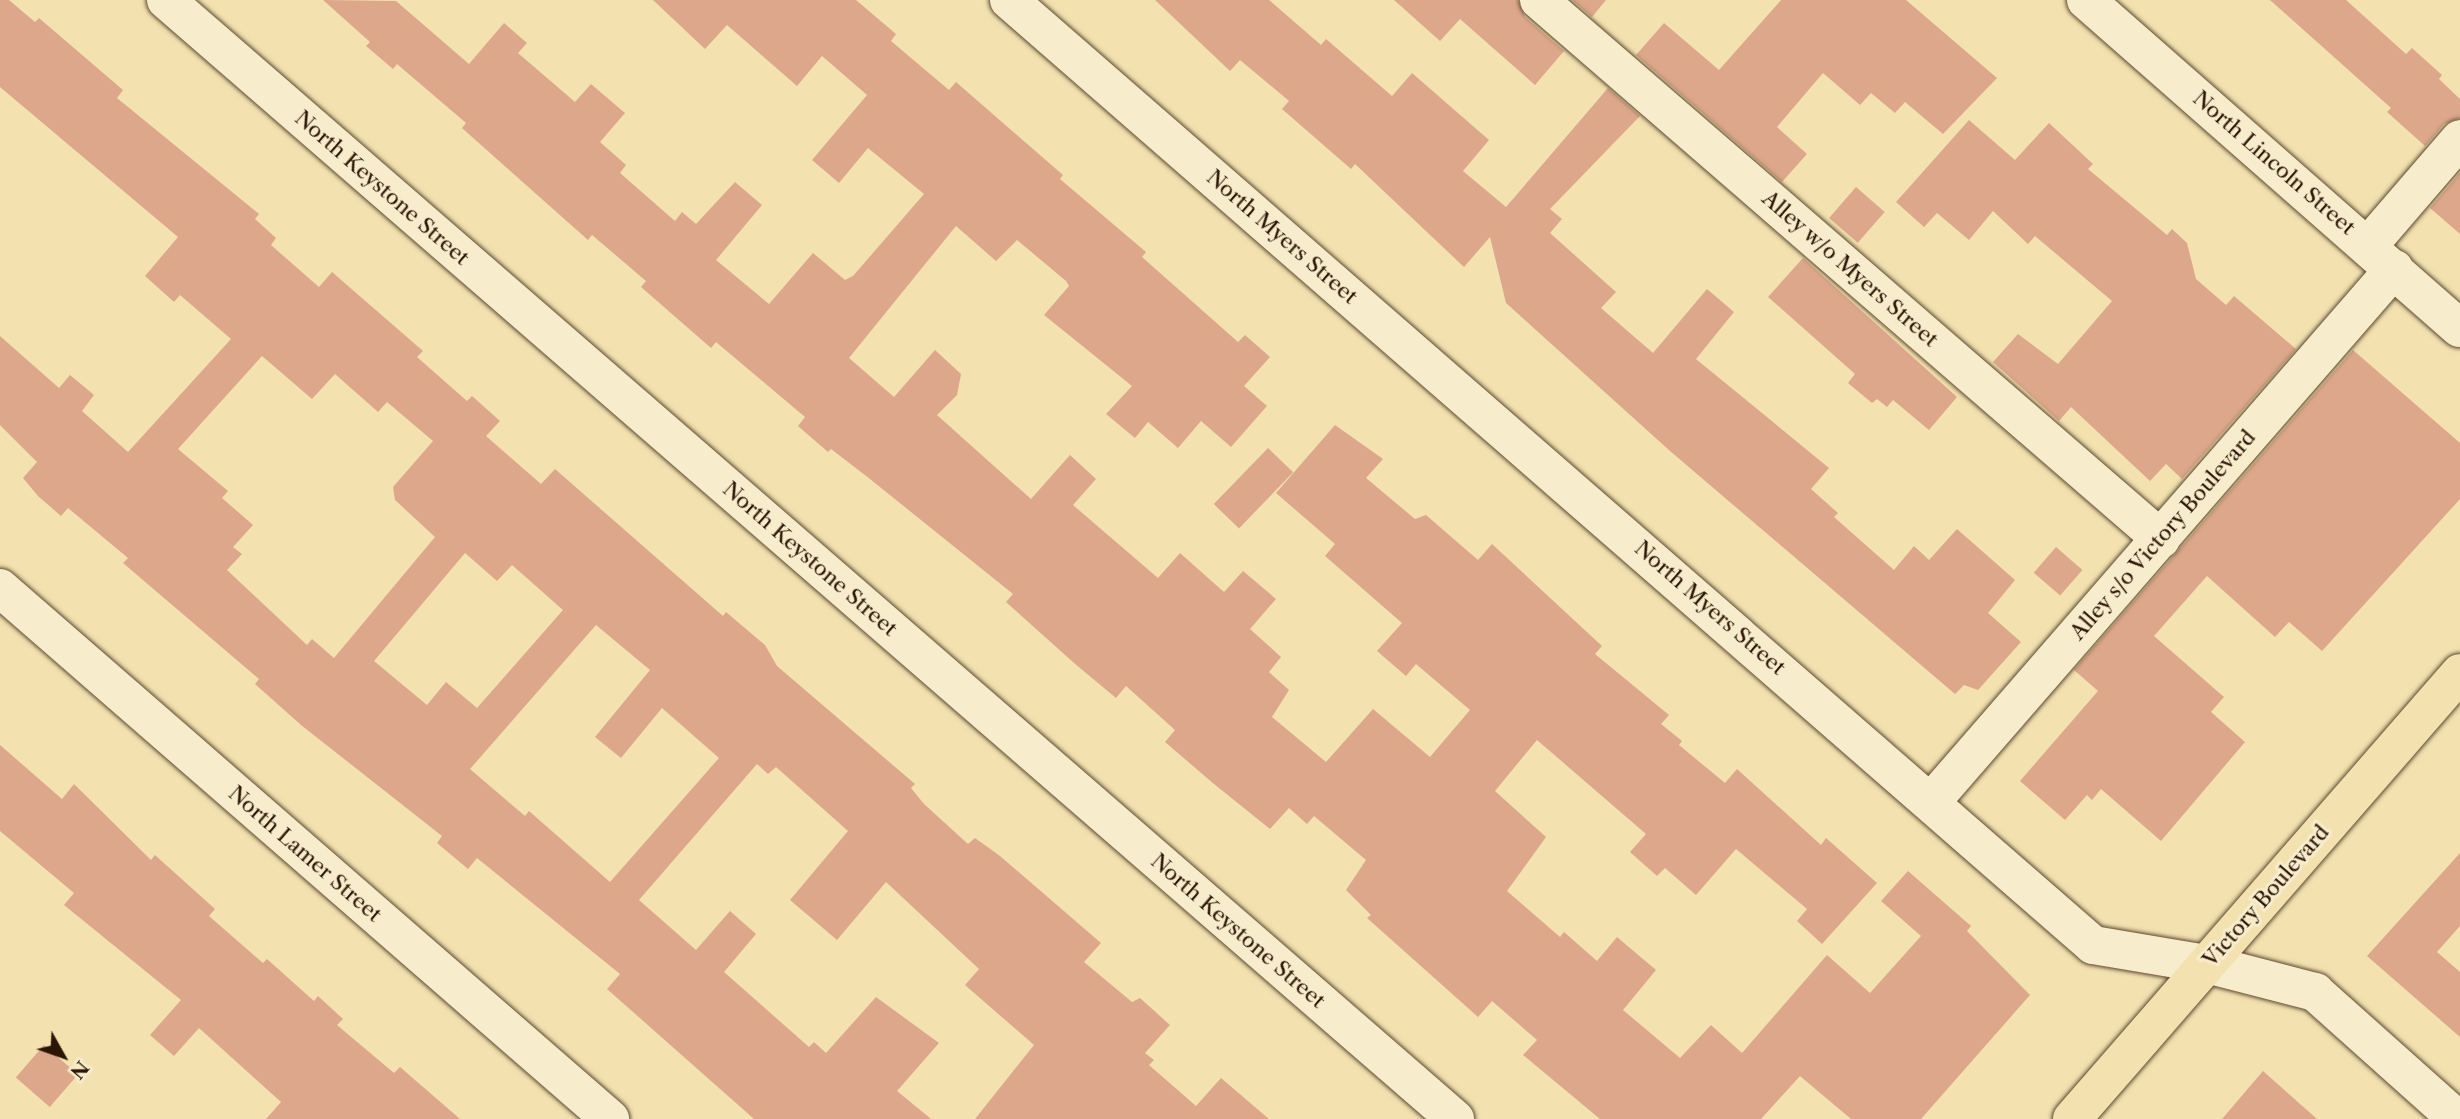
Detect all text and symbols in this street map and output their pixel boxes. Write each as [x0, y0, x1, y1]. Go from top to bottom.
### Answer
street label: North Lincoln Street [2188, 86, 2360, 240]
street label: North Keystone Street [290, 106, 474, 270]
street label: North Myers Street [1202, 165, 1362, 309]
street label: Alley w/o Myers Street [1756, 185, 1944, 353]
street label: Alley s/o Victory Boulevard [2064, 424, 2262, 646]
street label: North Keystone Street [718, 477, 902, 641]
street label: North Myers Street [1630, 536, 1790, 680]
street label: North Lamer Street [223, 781, 387, 927]
street label: Victory Boulevard [2197, 820, 2335, 972]
street label: North Keystone Street [1146, 849, 1330, 1013]
north arrow [28, 1021, 98, 1091]
text: N [65, 1056, 94, 1084]

